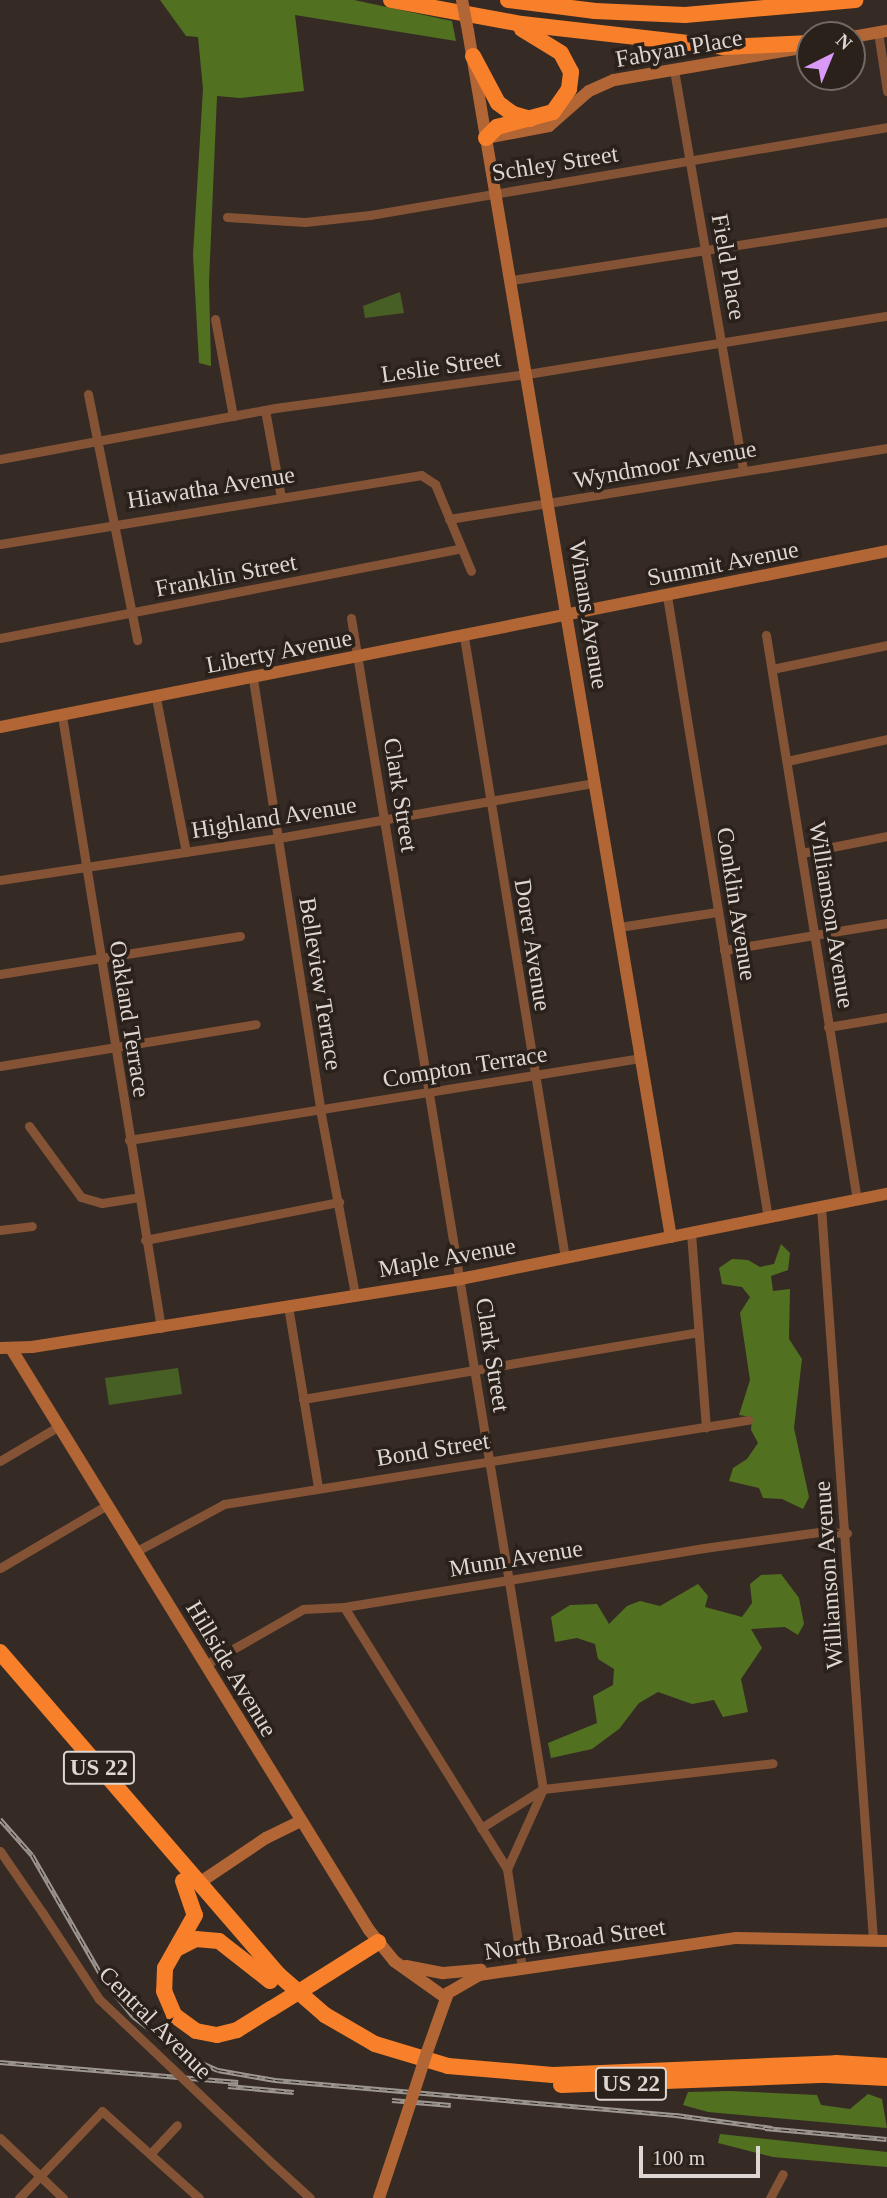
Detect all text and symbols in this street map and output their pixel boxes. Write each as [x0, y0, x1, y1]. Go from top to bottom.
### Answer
north arrow [796, 21, 866, 91]
street label: Fabyan Place [613, 24, 745, 74]
text: N [832, 29, 856, 54]
street label: Schley Street [490, 140, 620, 188]
street label: Field Place [705, 212, 751, 322]
street label: Leslie Street [379, 344, 503, 390]
street label: Wyndmoor Avenue [571, 435, 759, 495]
street label: Hiawatha Avenue [124, 460, 298, 516]
street label: Summit Avenue [644, 535, 802, 593]
street label: Winans Avenue [562, 538, 614, 692]
street label: Franklin Street [153, 548, 299, 604]
street label: Liberty Avenue [203, 624, 355, 680]
street label: Clark Street [377, 736, 423, 854]
street label: Highland Avenue [189, 791, 359, 845]
street label: Williamson Avenue [802, 819, 860, 1011]
street label: Conklin Avenue [710, 825, 762, 983]
street label: Dorer Avenue [507, 876, 557, 1014]
street label: Belleview Terrace [292, 895, 348, 1073]
street label: Oakland Terrace [102, 938, 156, 1100]
street label: Compton Terrace [380, 1040, 550, 1094]
street label: Maple Avenue [375, 1232, 519, 1284]
street label: Clark Street [469, 1296, 515, 1414]
street label: Bond Street [374, 1427, 492, 1473]
street label: Williamson Avenue [808, 1479, 850, 1671]
street label: Munn Avenue [446, 1534, 586, 1584]
street label: Hillside Avenue [179, 1595, 283, 1743]
road number: US 22 [62, 1749, 136, 1788]
street label: North Broad Street [483, 1913, 667, 1967]
street label: Central Avenue [92, 1960, 218, 2086]
road number: US 22 [594, 2064, 668, 2104]
scale bar [642, 2132, 763, 2176]
text: 100 m [652, 2146, 705, 2170]

